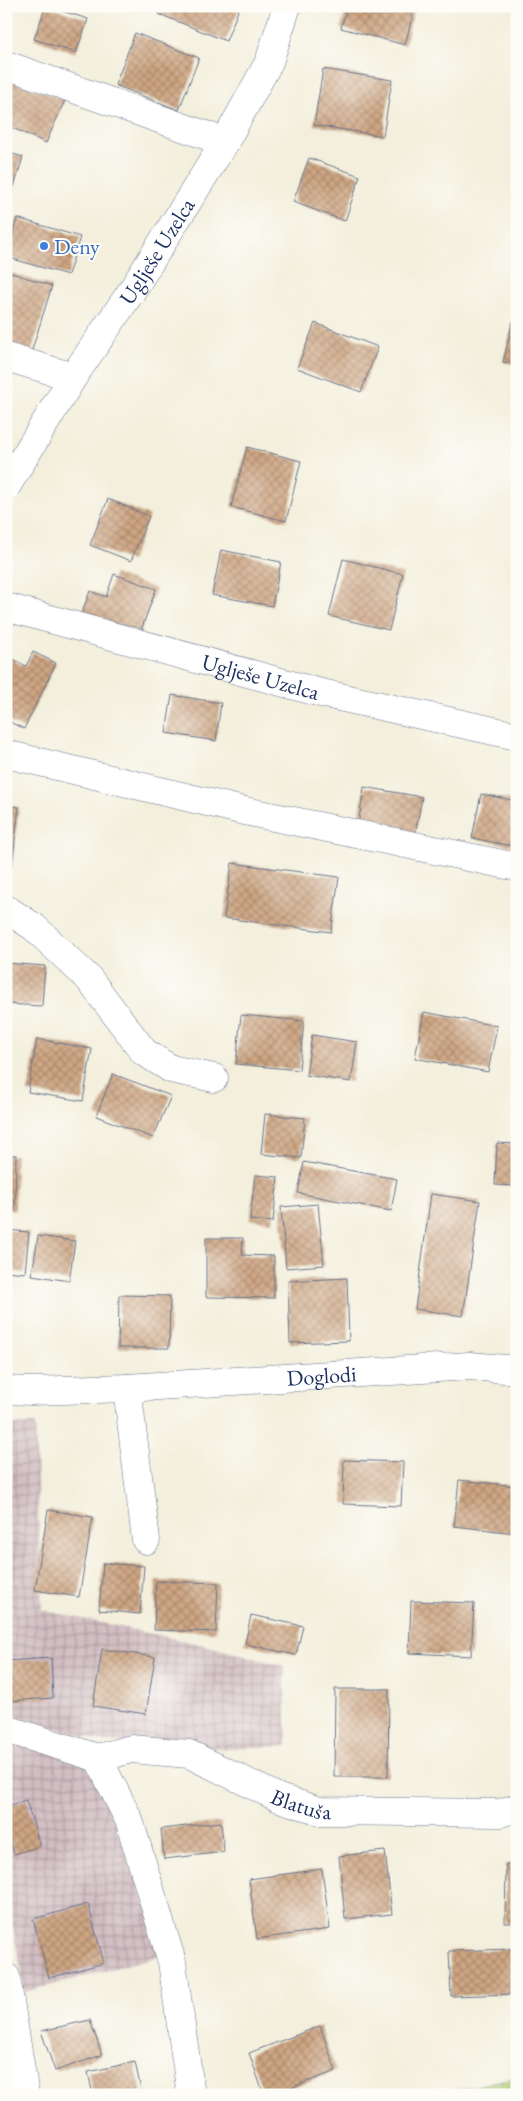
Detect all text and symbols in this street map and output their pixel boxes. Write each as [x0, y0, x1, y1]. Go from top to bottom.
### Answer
street label: Uglješe Uzelca [112, 192, 201, 310]
place label: Deny [54, 232, 100, 261]
marker: Deny [38, 240, 50, 252]
street label: Uglješe Uzelca [199, 647, 323, 706]
street label: Doglodi [286, 1359, 357, 1392]
street label: Blatuša [266, 1782, 331, 1826]

